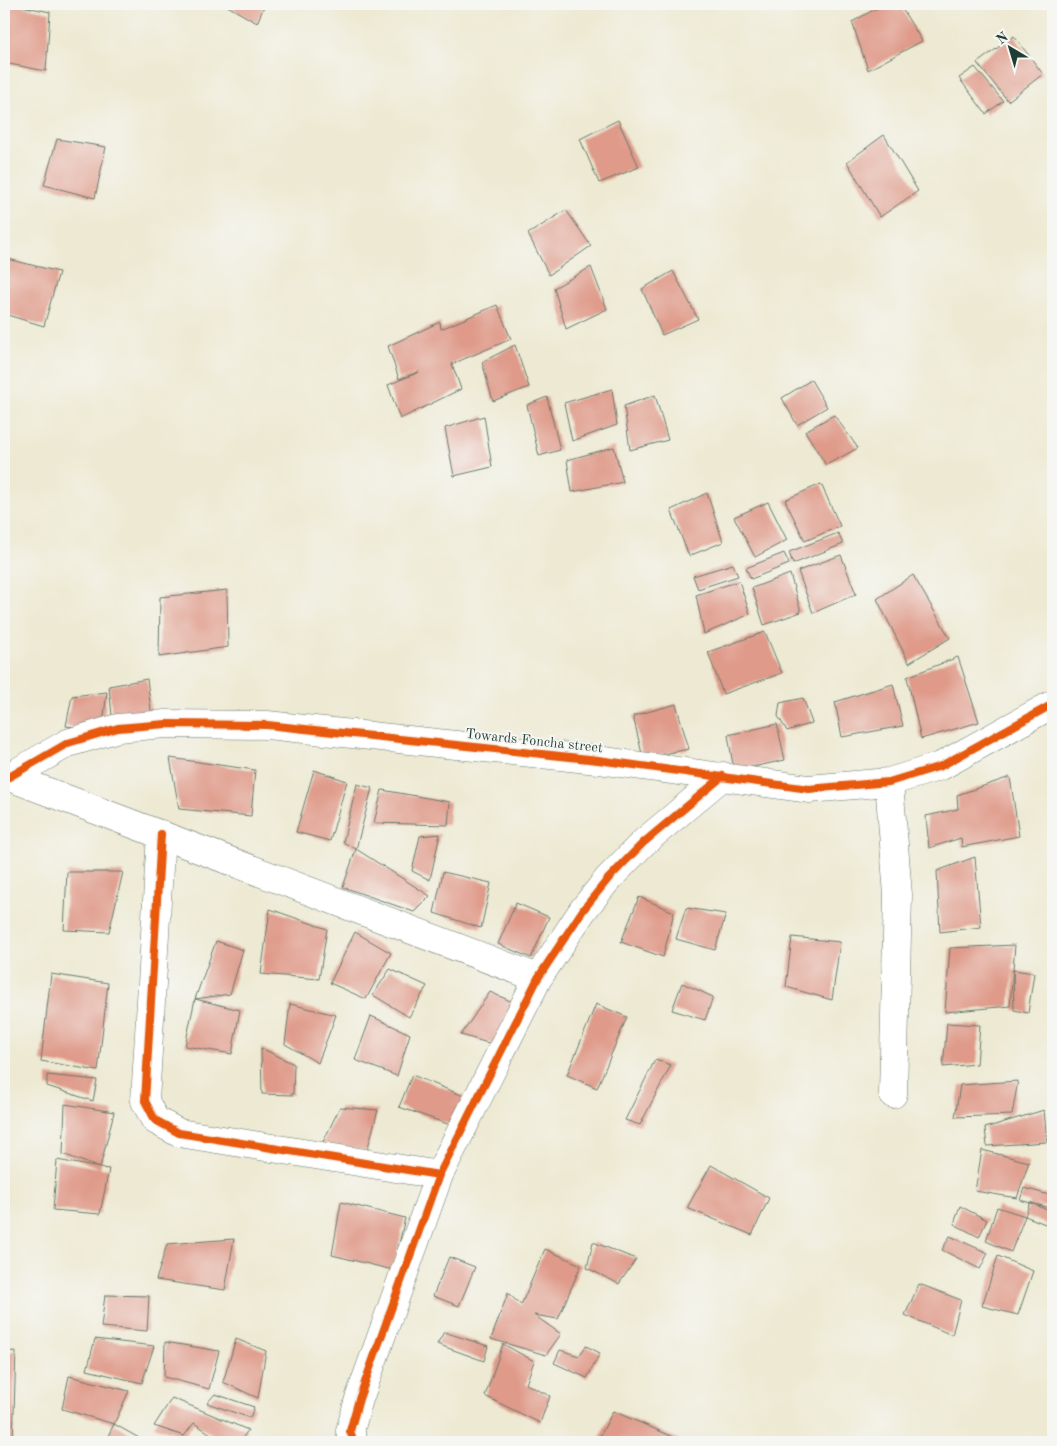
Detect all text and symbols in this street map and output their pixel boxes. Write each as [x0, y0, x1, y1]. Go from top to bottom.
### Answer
north arrow [984, 22, 1034, 72]
text: N [994, 30, 1011, 47]
street label: Towards Foncha street [465, 727, 604, 755]

